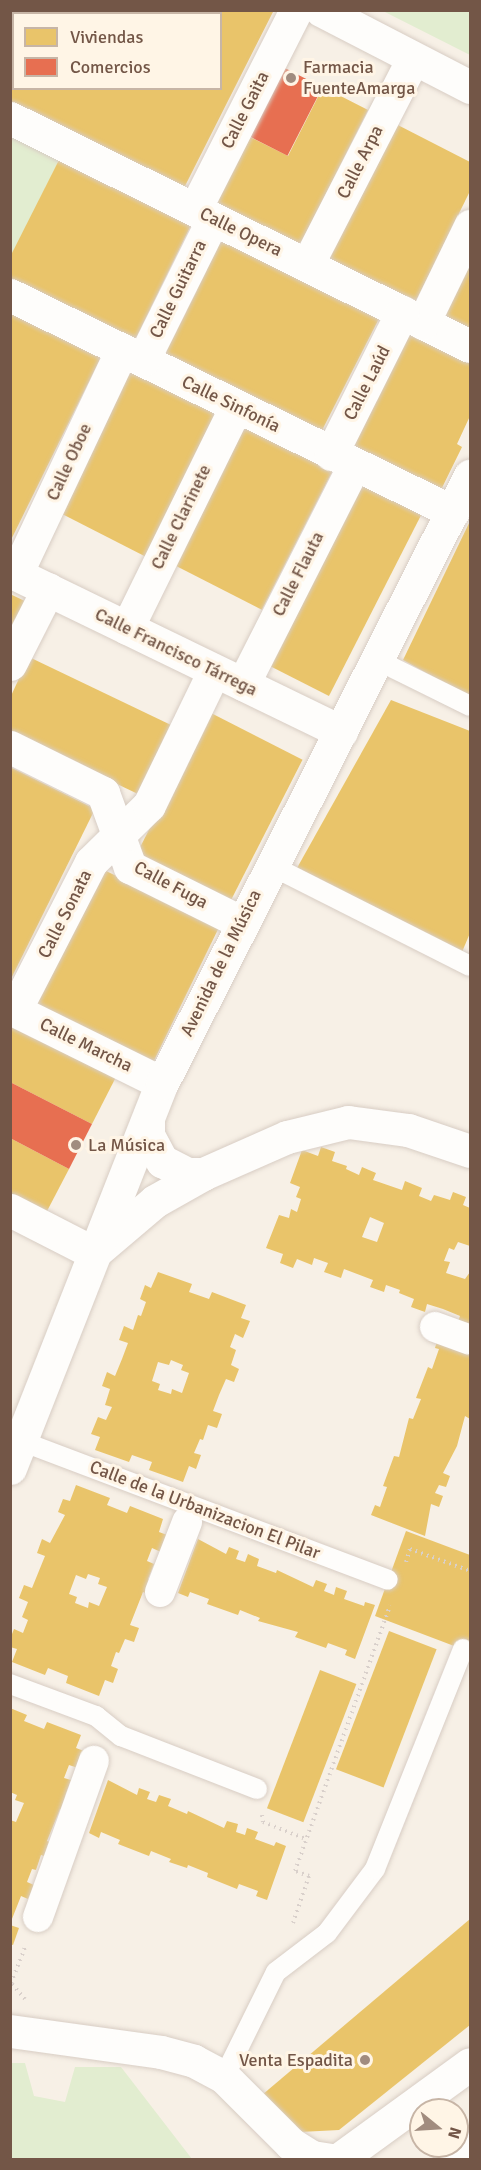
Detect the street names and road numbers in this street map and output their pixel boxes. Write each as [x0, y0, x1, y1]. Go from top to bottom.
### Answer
street label: Calle Gaita [216, 68, 274, 152]
street label: Calle Arpa [332, 122, 388, 202]
street label: Calle Opera [196, 203, 286, 261]
street label: Calle Guitarra [145, 236, 211, 342]
street label: Calle Laúd [339, 342, 395, 424]
street label: Calle Sinfonía [178, 371, 284, 437]
street label: Calle Oboe [42, 420, 96, 504]
street label: Calle Clarinete [146, 461, 216, 573]
street label: Calle Flauta [267, 528, 329, 620]
street label: Calle Francisco Tárrega [91, 603, 261, 701]
street label: Calle Fuga [130, 857, 212, 913]
street label: Calle Sonata [33, 866, 97, 962]
street label: Avenida de la Música [176, 886, 266, 1040]
street label: Calle Marcha [36, 1013, 136, 1077]
street label: Calle de la Urbanizacion El Pilar [87, 1456, 323, 1564]

